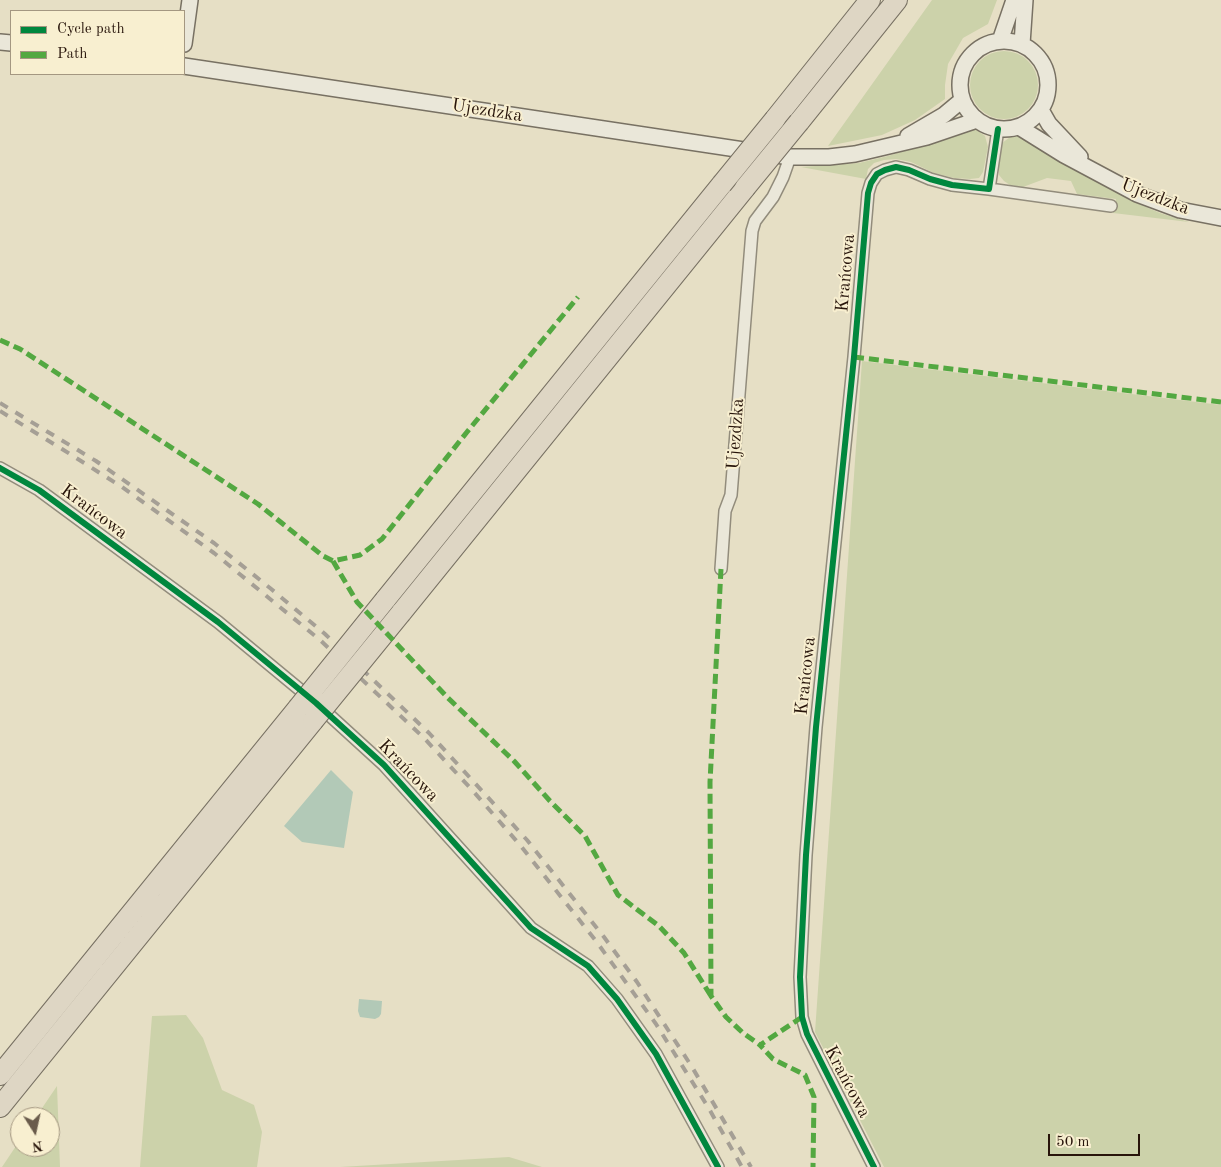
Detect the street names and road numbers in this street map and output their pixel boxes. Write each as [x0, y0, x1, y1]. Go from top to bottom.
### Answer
street label: Ujezdzka [450, 95, 524, 127]
street label: Ujezdzka [1118, 174, 1192, 220]
street label: Krańcowa [832, 233, 860, 313]
street label: Ujezdzka [723, 398, 749, 470]
street label: Krańcowa [56, 480, 132, 544]
street label: Krańcowa [791, 636, 821, 716]
street label: Krańcowa [373, 735, 443, 807]
street label: Krańcowa [819, 1042, 875, 1122]

